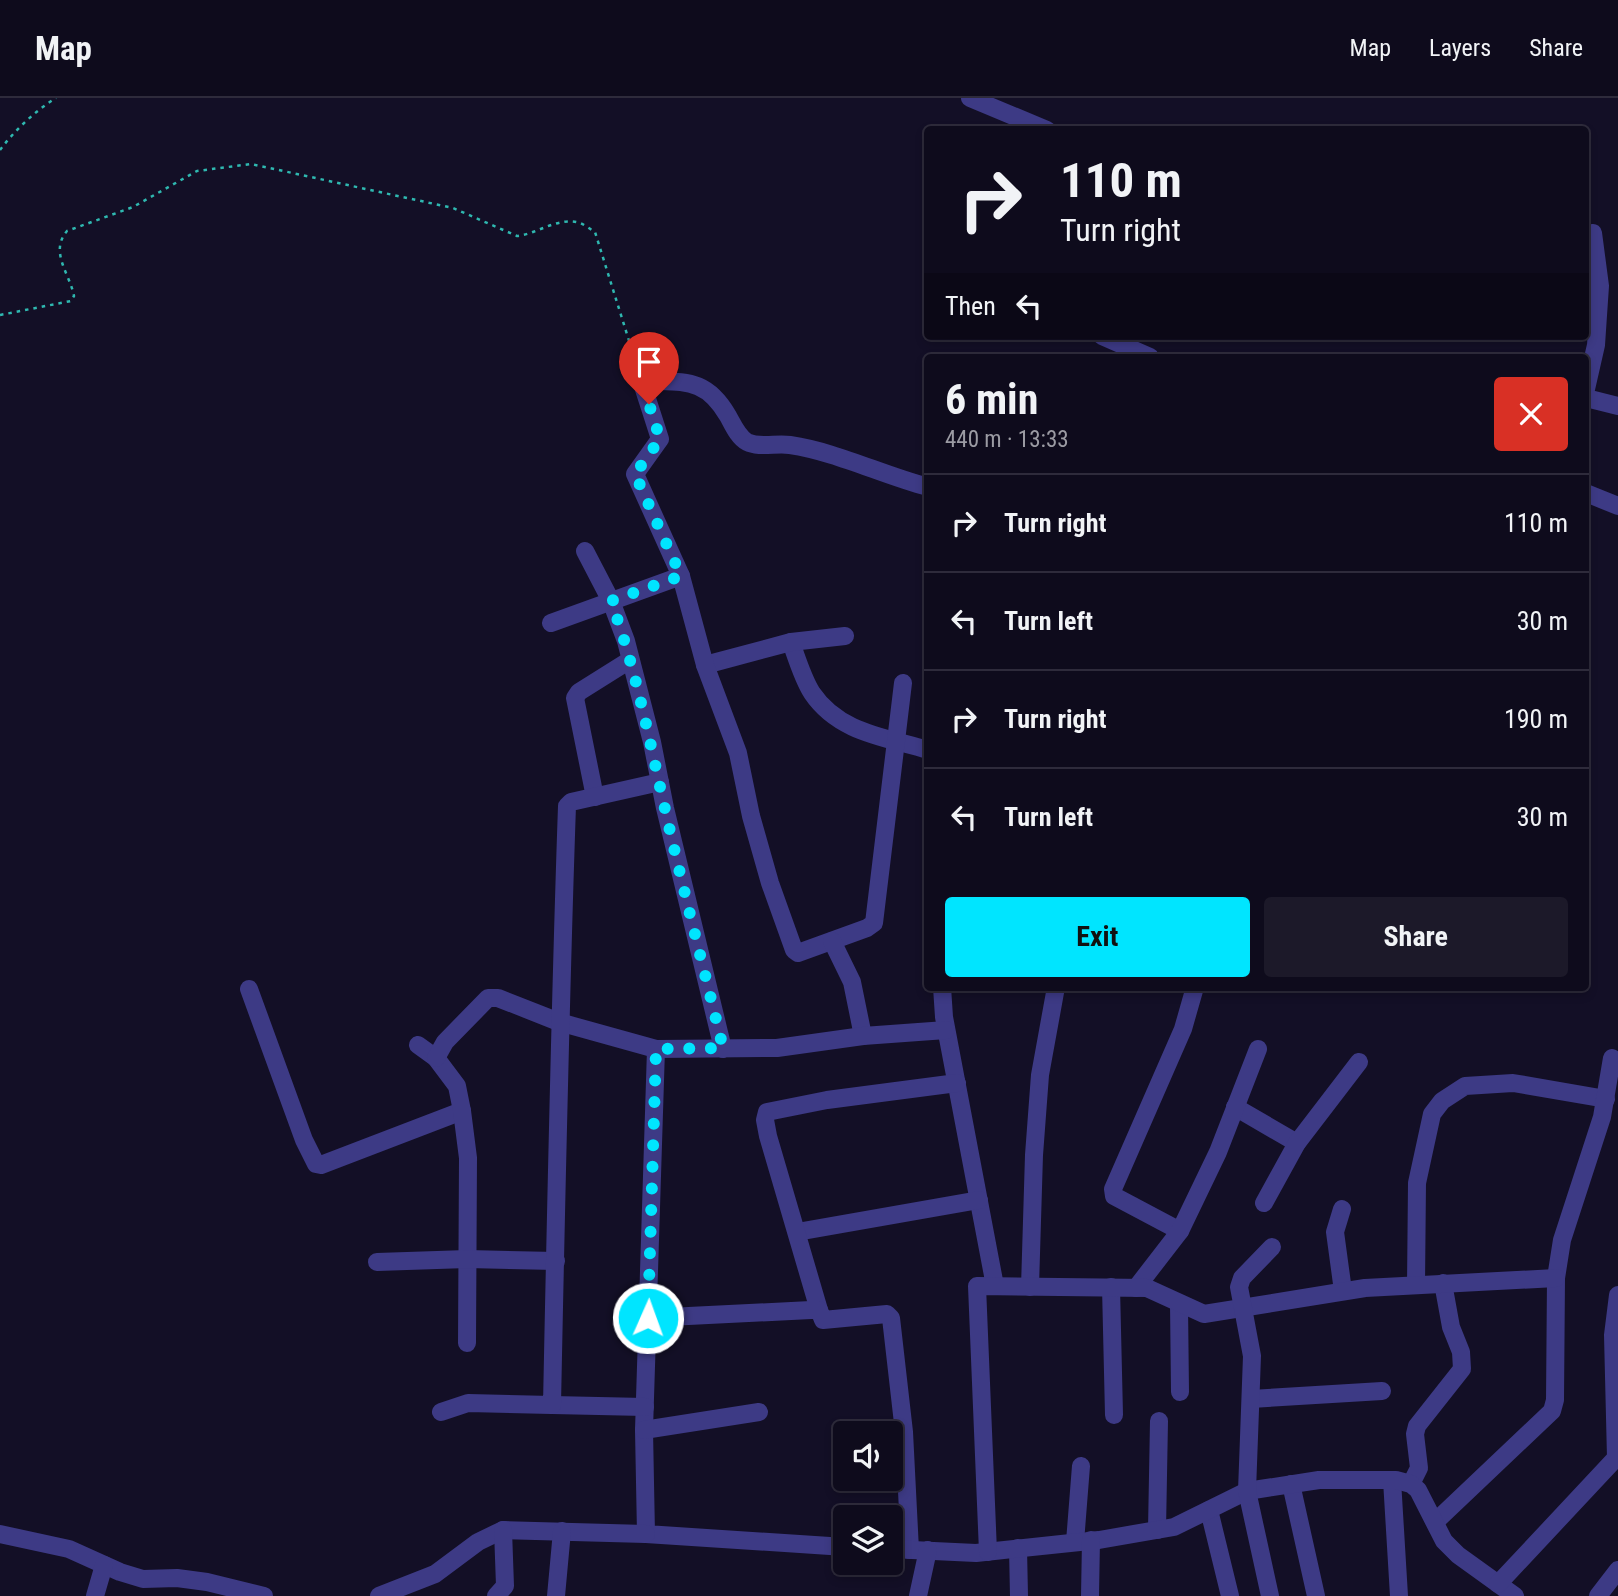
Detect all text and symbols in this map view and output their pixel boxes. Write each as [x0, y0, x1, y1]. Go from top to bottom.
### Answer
text: Map [35, 29, 92, 68]
text: Map [1350, 34, 1391, 62]
text: Layers [1429, 34, 1491, 62]
text: Share [1529, 34, 1583, 62]
text: 110 m [1060, 152, 1182, 209]
icon: right [945, 154, 1036, 245]
text: Turn right [1060, 211, 1181, 249]
icon: left [1010, 287, 1048, 325]
text: Then [945, 291, 996, 321]
pin [619, 332, 679, 404]
icon: arrive [630, 343, 668, 381]
text: 6 min [945, 375, 1038, 424]
button: close [1494, 377, 1568, 451]
text: 440 m · 13:33 [945, 426, 1069, 453]
icon: right [945, 504, 983, 542]
text: Turn right [1004, 508, 1106, 538]
text: 110 m [1504, 508, 1568, 538]
icon: left [945, 602, 983, 640]
text: Turn left [1004, 606, 1093, 636]
text: 30 m [1517, 606, 1568, 636]
icon: right [945, 700, 983, 738]
text: Turn right [1004, 704, 1106, 734]
text: 190 m [1504, 704, 1568, 734]
icon: left [945, 798, 983, 836]
text: Turn left [1004, 802, 1093, 832]
text: 30 m [1517, 802, 1568, 832]
button: Exit [945, 897, 1250, 977]
button: Share [1264, 897, 1568, 977]
position arrow [611, 1281, 685, 1355]
map controls [833, 1421, 903, 1575]
button: sound [833, 1421, 903, 1491]
button: layers [833, 1505, 903, 1575]

